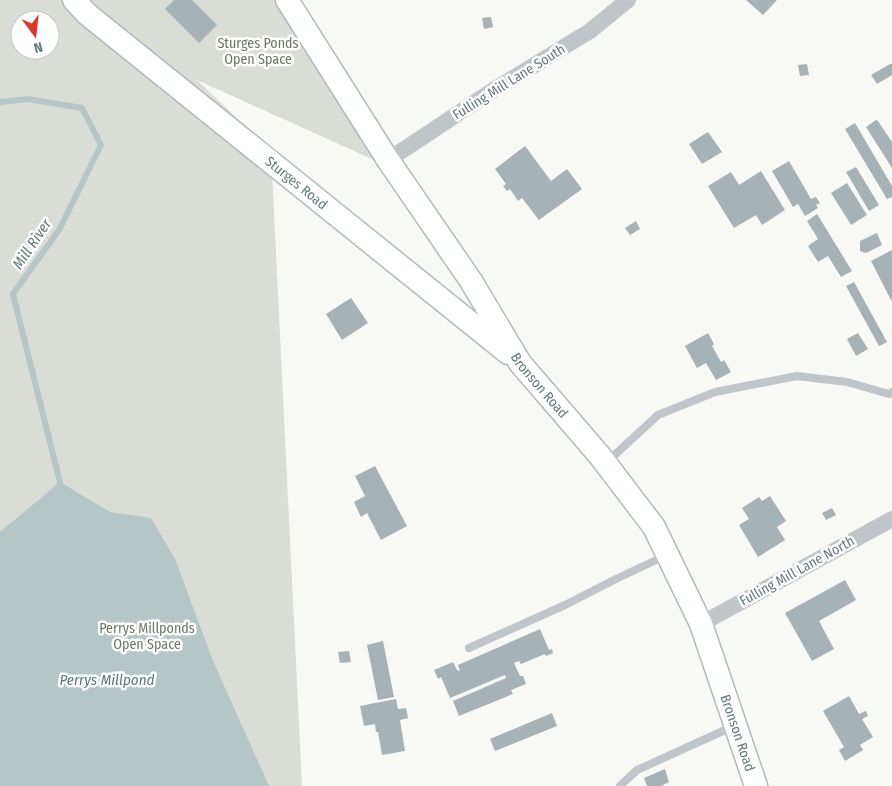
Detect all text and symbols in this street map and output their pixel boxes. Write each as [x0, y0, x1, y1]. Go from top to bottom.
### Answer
north arrow [10, 10, 60, 60]
park label: Sturges Ponds Open Space [217, 35, 299, 68]
text: N [32, 38, 44, 56]
street label: Fulling Mill Lane South [450, 41, 568, 123]
street label: Sturges Road [262, 152, 331, 213]
water label: Mill River [9, 215, 56, 272]
street label: Bronson Road [507, 350, 572, 421]
street label: Fulling Mill Lane North [737, 532, 857, 610]
park label: Perrys Millponds Open Space [99, 620, 195, 653]
water label: Perrys Millpond [60, 671, 154, 689]
street label: Bronson Road [717, 692, 759, 773]

